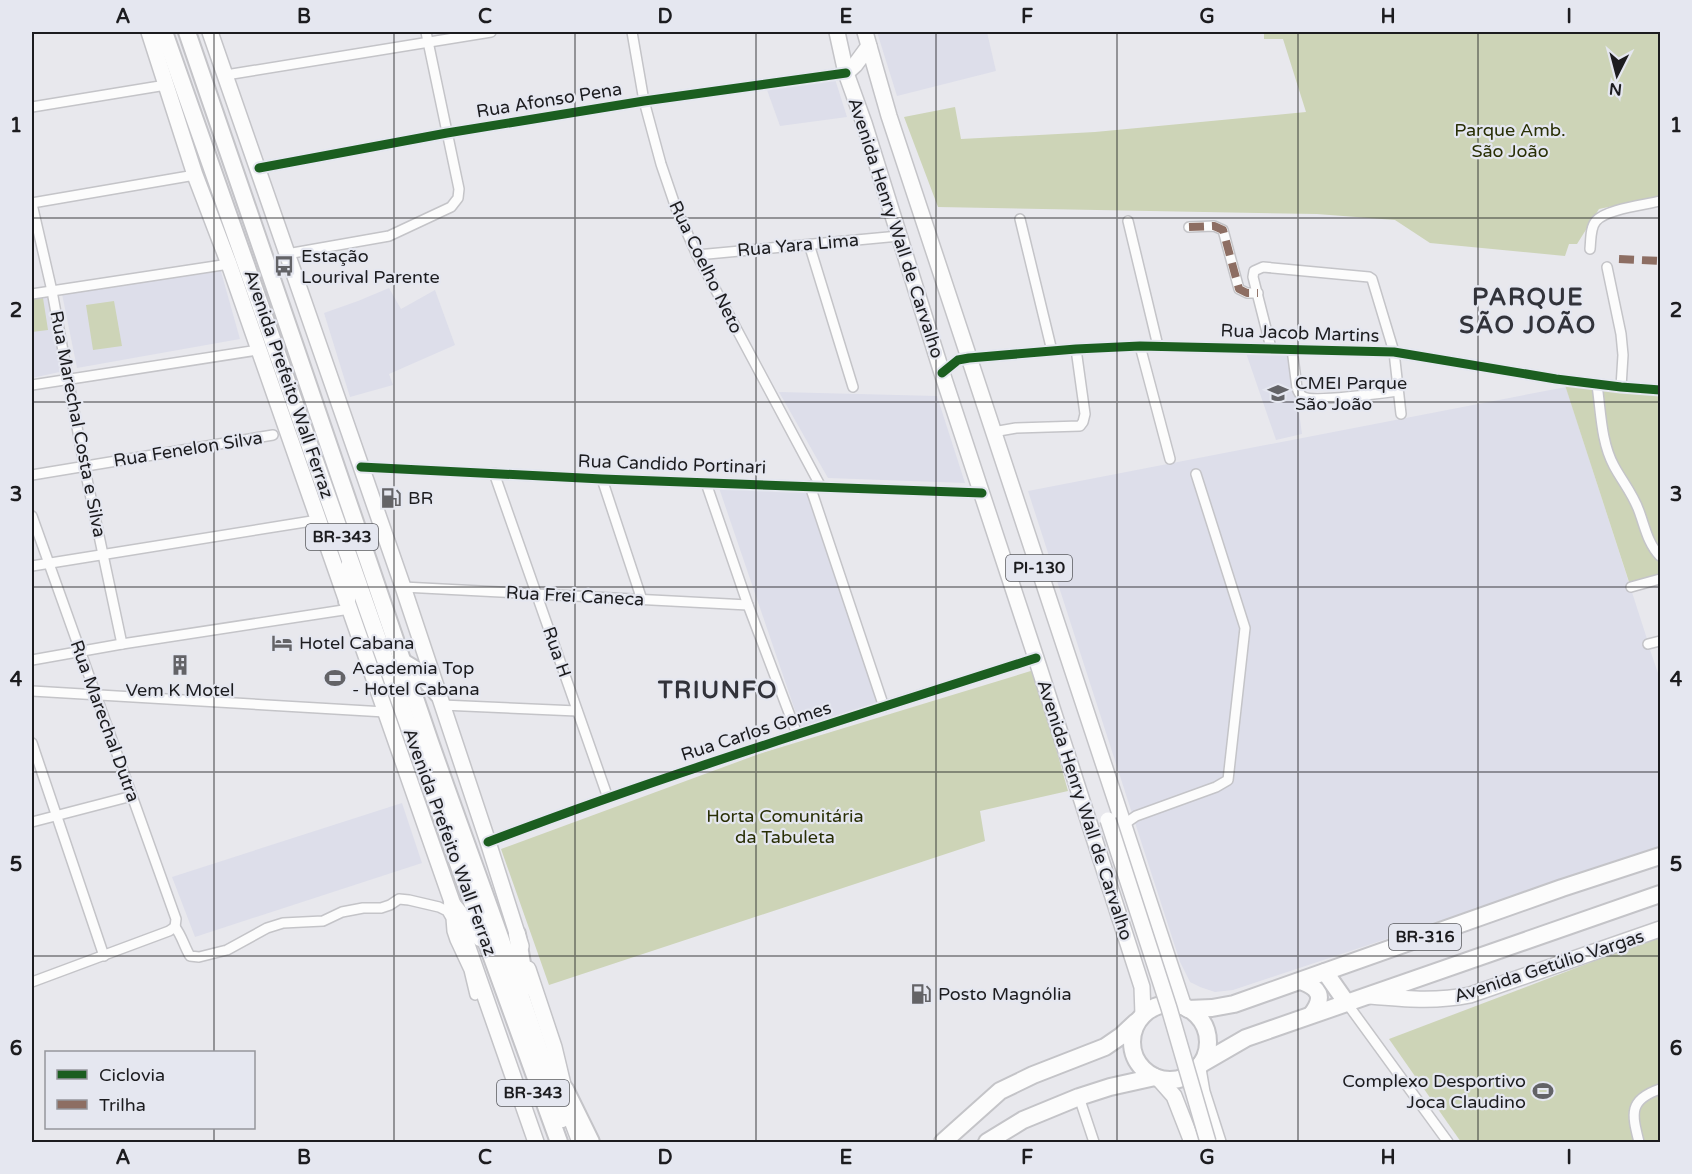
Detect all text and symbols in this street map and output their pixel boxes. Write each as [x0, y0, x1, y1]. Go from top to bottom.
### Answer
text: A [116, 5, 131, 29]
text: B [297, 5, 311, 29]
text: C [478, 5, 492, 29]
text: D [657, 5, 673, 29]
text: E [840, 5, 853, 29]
text: F [1021, 5, 1033, 29]
text: G [1199, 5, 1215, 29]
text: H [1380, 5, 1396, 29]
text: I [1566, 5, 1572, 29]
north arrow [1587, 45, 1647, 105]
street label: Rua Afonso Pena [475, 78, 623, 122]
text: N [1608, 78, 1623, 100]
street label: Avenida Henry Wall de Carvalho [843, 95, 949, 361]
text: 1 [10, 114, 22, 138]
text: 1 [1670, 114, 1682, 138]
park label: Parque Amb. São João [1454, 119, 1566, 162]
street label: Rua Coelho Neto [664, 197, 748, 337]
street label: Rua Yara Lima [736, 229, 860, 261]
place label: Estação Lourival Parente [301, 245, 440, 288]
bus stop icon: Estação Lourival Parente [272, 254, 296, 278]
street label: Avenida Prefeito Wall Ferraz [239, 267, 339, 501]
district label: PARQUE SÃO JOÃO [1459, 283, 1597, 340]
text: 2 [10, 299, 22, 323]
text: 2 [1670, 299, 1682, 323]
street label: Rua Marechal Costa e Silva [45, 309, 111, 539]
street label: Rua Jacob Martins [1220, 319, 1380, 347]
place label: CMEI Parque São João [1295, 372, 1407, 415]
school or university icon: CMEI Parque São João [1266, 381, 1290, 405]
street label: Rua Fenelon Silva [112, 426, 264, 472]
street label: Rua Candido Portinari [577, 450, 767, 478]
text: 3 [10, 483, 22, 507]
text: 3 [1670, 483, 1682, 507]
fuel station icon: BR [379, 486, 403, 510]
place label: BR [408, 487, 433, 509]
road number: BR-343 [306, 524, 378, 550]
road number: PI-130 [1006, 555, 1072, 581]
street label: Rua Frei Caneca [505, 581, 645, 611]
street label: Rua H [538, 624, 576, 680]
hotel icon: Hotel Cabana [270, 631, 294, 655]
place label: Hotel Cabana [299, 632, 415, 654]
street label: Rua Marechal Dutra [65, 637, 145, 805]
building icon: Vem K Motel [168, 653, 192, 677]
place label: Academia Top - Hotel Cabana [352, 657, 480, 700]
sports icon: Academia Top - Hotel Cabana [323, 666, 347, 690]
text: 4 [10, 668, 23, 692]
text: 4 [1670, 668, 1683, 692]
district label: TRIUNFO [657, 676, 778, 705]
street label: Avenida Henry Wall de Carvalho [1032, 677, 1138, 943]
place label: Vem K Motel [125, 679, 235, 701]
street label: Rua Carlos Gomes [678, 696, 834, 766]
street label: Avenida Prefeito Wall Ferraz [399, 725, 502, 959]
park label: Horta Comunitária da Tabuleta [706, 805, 864, 848]
text: 5 [10, 853, 22, 877]
text: 5 [1670, 853, 1682, 877]
road number: BR-316 [1389, 924, 1461, 950]
street label: Avenida Getúlio Vargas [1451, 925, 1647, 1007]
fuel station icon: Posto Magnólia [909, 982, 933, 1006]
place label: Posto Magnólia [938, 983, 1072, 1005]
text: 6 [10, 1037, 22, 1061]
text: 6 [1670, 1037, 1682, 1061]
legend [45, 1051, 255, 1129]
text: Ciclovia [99, 1064, 165, 1086]
place label: Complexo Desportivo Joca Claudino [1342, 1070, 1526, 1113]
sports icon: Complexo Desportivo Joca Claudino [1531, 1079, 1555, 1103]
road number: BR-343 [497, 1080, 569, 1106]
text: Trilha [99, 1094, 146, 1116]
text: A [116, 1146, 131, 1170]
text: B [297, 1146, 311, 1170]
text: C [478, 1146, 492, 1170]
text: D [657, 1146, 673, 1170]
text: E [840, 1146, 853, 1170]
text: F [1021, 1146, 1033, 1170]
text: G [1199, 1146, 1215, 1170]
text: H [1380, 1146, 1396, 1170]
text: I [1566, 1146, 1572, 1170]

